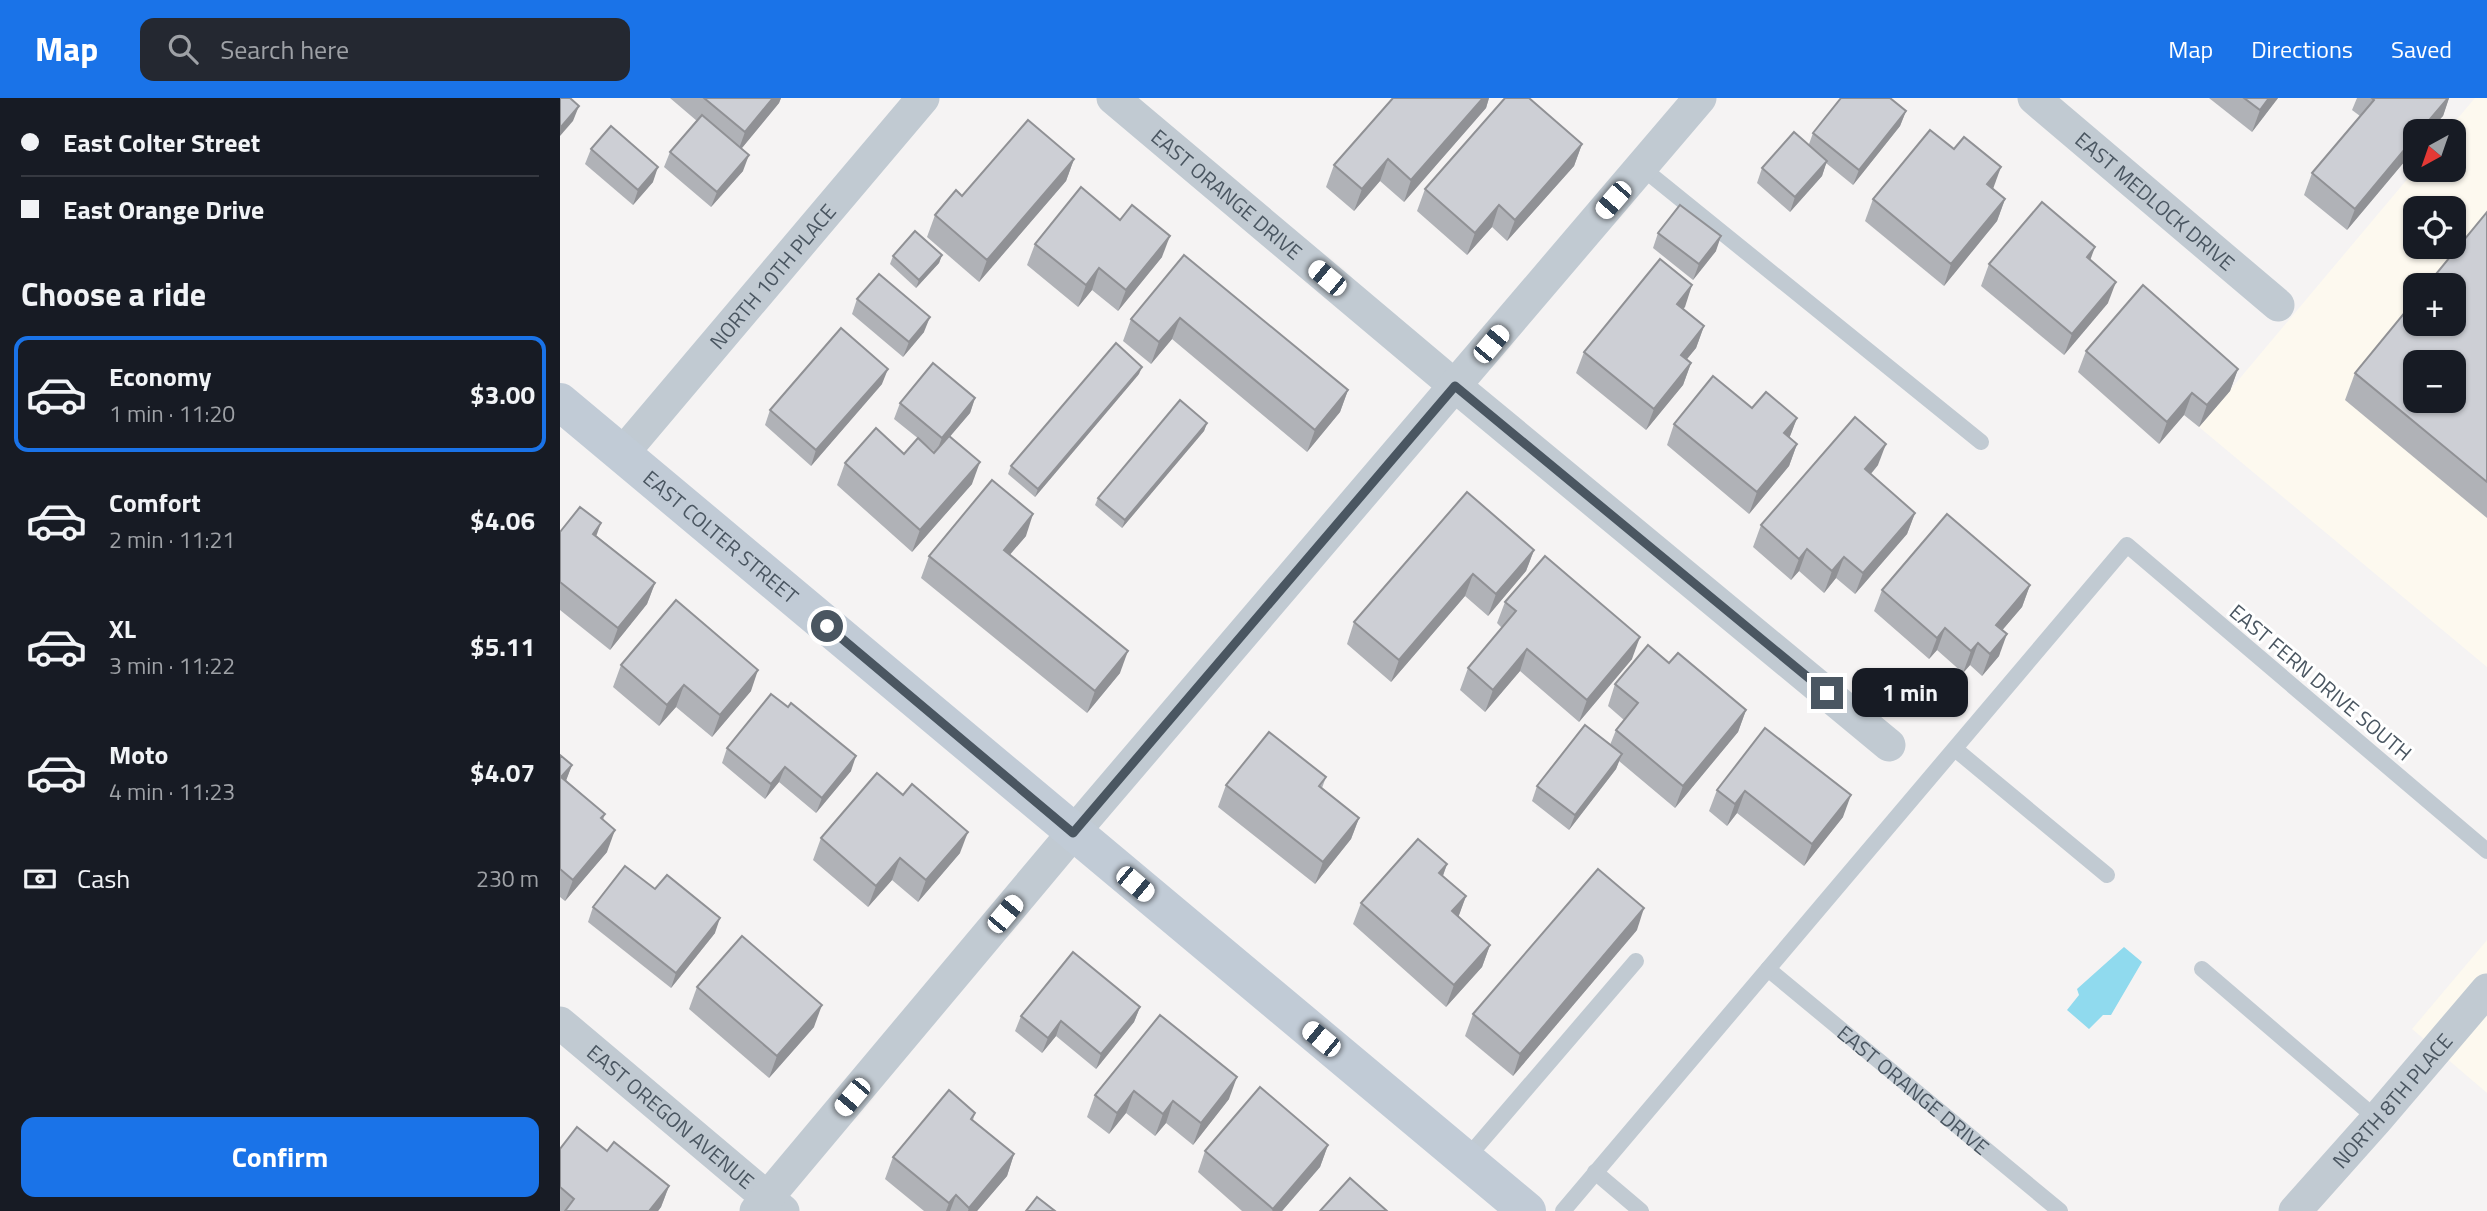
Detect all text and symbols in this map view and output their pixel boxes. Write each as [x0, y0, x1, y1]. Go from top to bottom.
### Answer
search box [140, 18, 630, 81]
text: Map [35, 24, 98, 74]
icon: search [164, 30, 202, 68]
text: Search here [220, 30, 349, 69]
text: Map [2168, 31, 2213, 67]
text: Directions [2251, 31, 2353, 67]
text: Saved [2391, 31, 2452, 67]
north arrow [2403, 119, 2466, 182]
map controls [2403, 119, 2466, 413]
street label: EAST ORANGE DRIVE [1144, 121, 1310, 267]
text: East Colter Street [63, 123, 260, 162]
street label: EAST MEDLOCK DRIVE [2068, 124, 2242, 278]
car [1592, 177, 1635, 223]
text: East Orange Drive [63, 190, 264, 229]
street label: NORTH 10TH PLACE [701, 196, 843, 356]
button: locate [2403, 196, 2466, 259]
car [1305, 256, 1350, 300]
text: Choose a ride [21, 270, 206, 318]
button: + [2403, 273, 2466, 336]
car [1470, 321, 1513, 367]
button: − [2403, 350, 2466, 413]
text: Economy [109, 357, 211, 396]
icon: car [25, 363, 88, 426]
text: $3.00 [470, 375, 535, 414]
text: 1 min · 11:20 [109, 396, 235, 431]
street label: EAST COLTER STREET [636, 462, 806, 611]
text: Comfort [109, 483, 201, 522]
icon: car [25, 489, 88, 552]
text: $4.06 [470, 501, 535, 540]
text: 2 min · 11:21 [109, 522, 235, 557]
street label: EAST FERN DRIVE SOUTH [2223, 596, 2419, 768]
text: XL [109, 609, 136, 648]
route start [811, 610, 843, 642]
icon: car [25, 615, 88, 678]
text: $5.11 [470, 627, 535, 666]
text: 3 min · 11:22 [109, 648, 235, 683]
callout: 1 min [1852, 668, 1967, 718]
text: 1 min [1882, 675, 1938, 710]
route end [1811, 677, 1843, 709]
text: Moto [109, 735, 168, 774]
icon: car [25, 741, 88, 804]
text: $4.07 [470, 753, 535, 792]
text: 4 min · 11:23 [109, 774, 235, 809]
text: Cash [77, 859, 130, 898]
icon: cash [21, 860, 59, 898]
text: 230 m [476, 861, 539, 896]
car [1113, 862, 1158, 906]
car [984, 891, 1027, 937]
street label: EAST ORANGE DRIVE [1830, 1017, 1997, 1162]
car [1299, 1018, 1344, 1060]
street label: NORTH 8TH PLACE [2324, 1026, 2460, 1175]
street label: EAST OREGON AVENUE [580, 1037, 761, 1196]
car [831, 1074, 874, 1120]
button: Confirm [21, 1117, 539, 1197]

